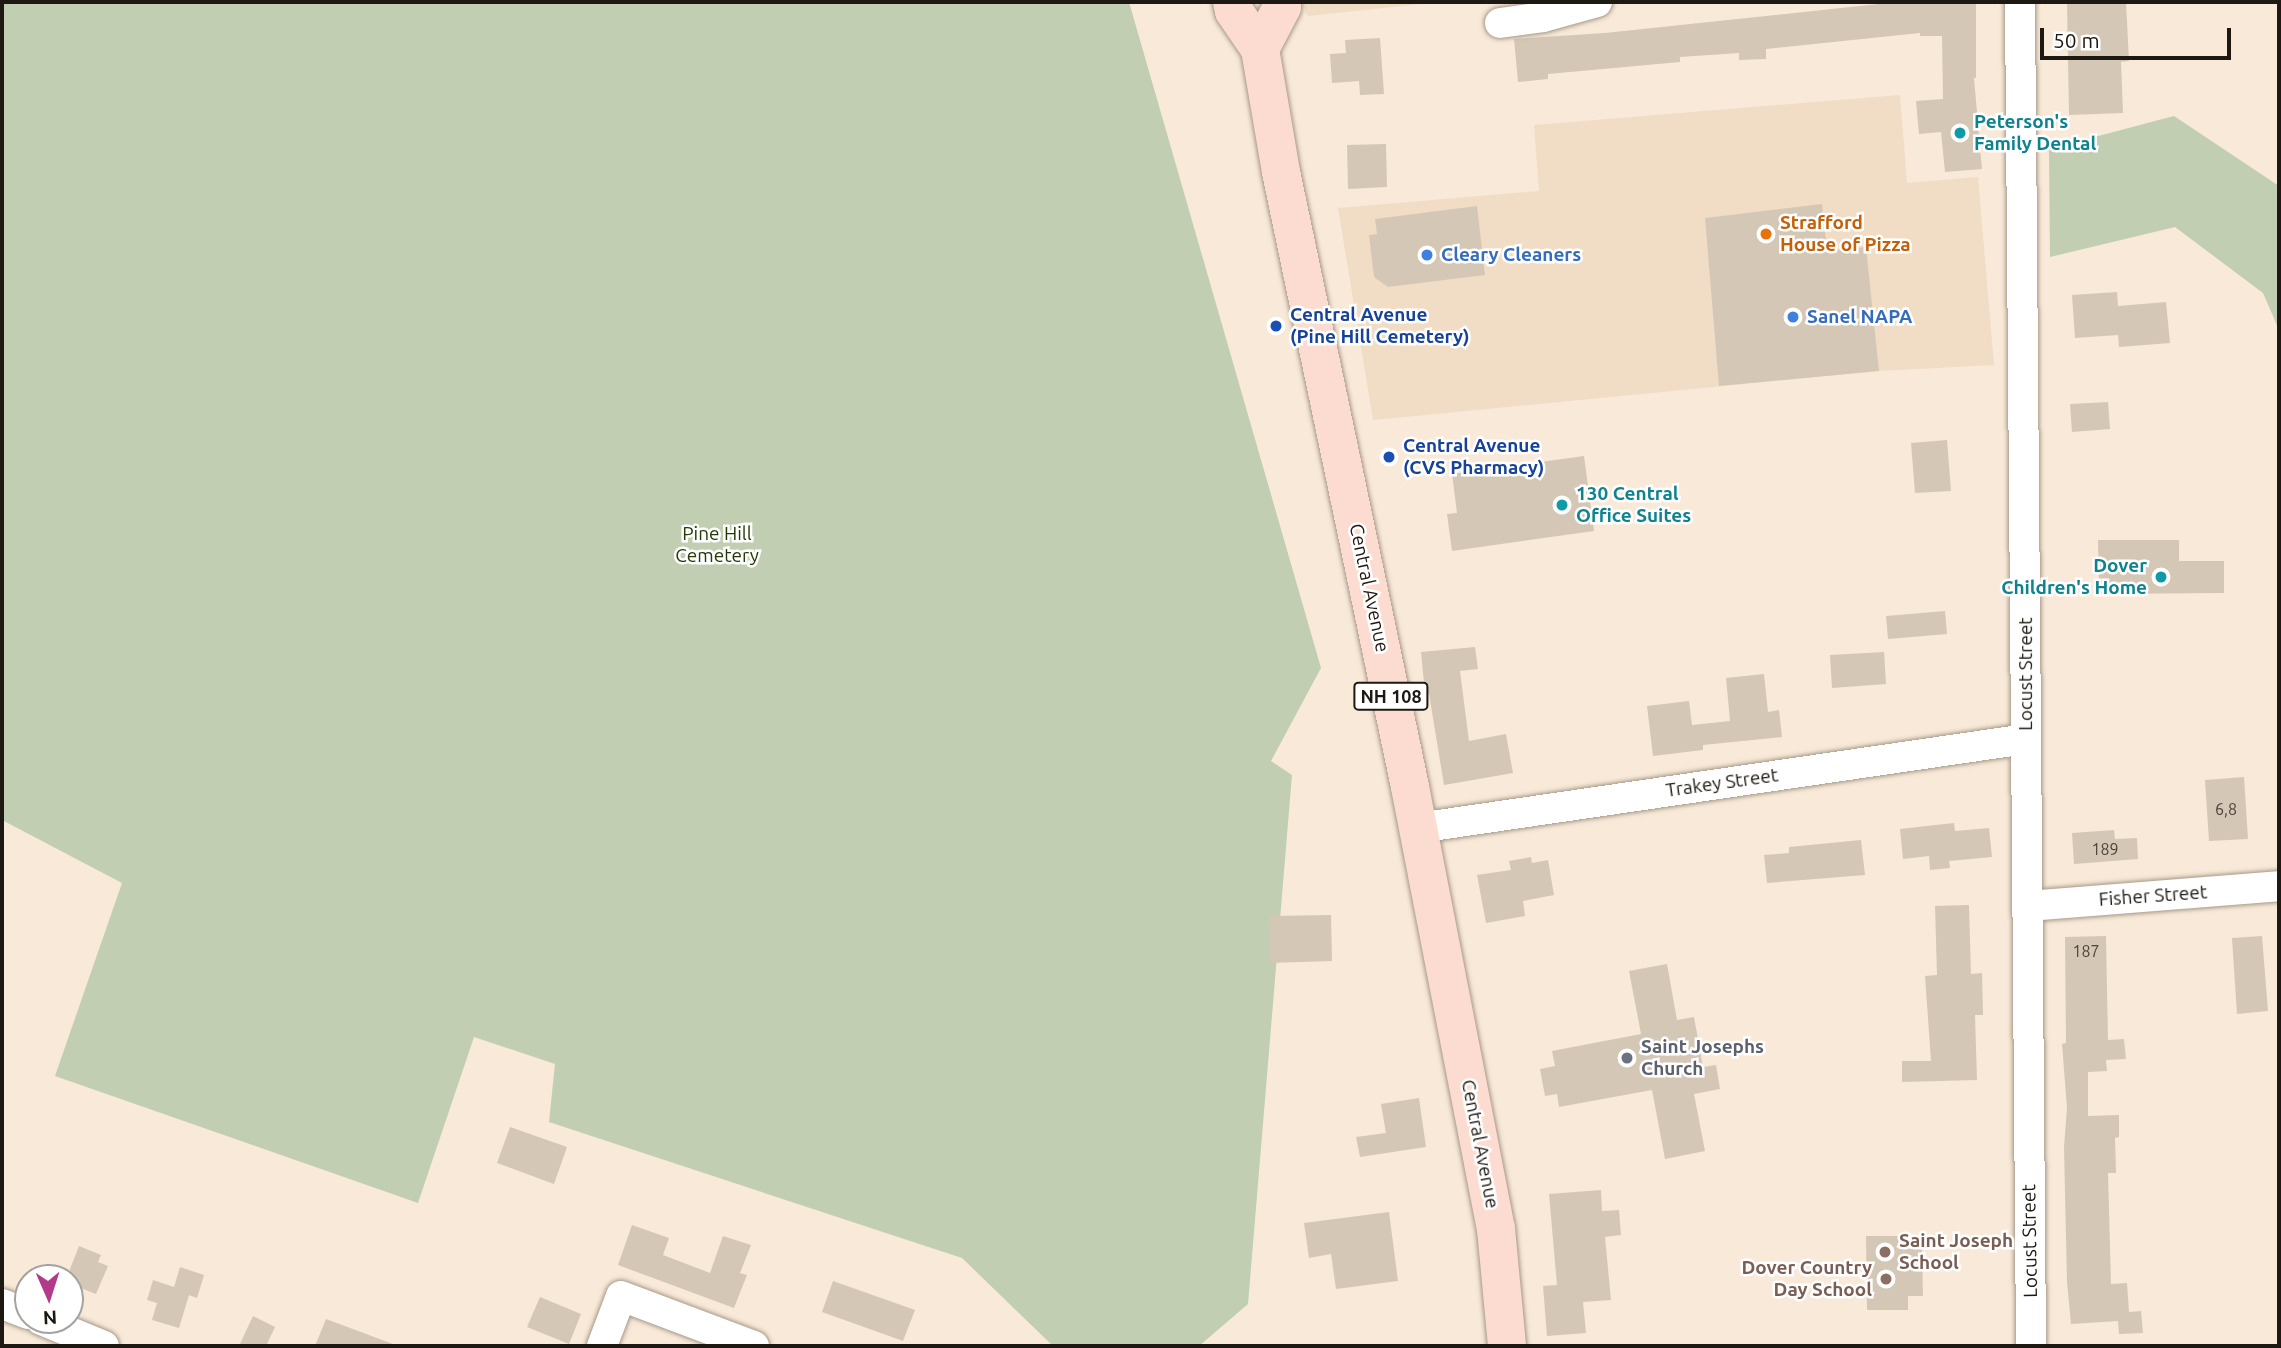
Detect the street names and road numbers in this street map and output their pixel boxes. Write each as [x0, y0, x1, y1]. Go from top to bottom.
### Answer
street label: Central Avenue [1344, 522, 1394, 654]
street label: Locust Street [2015, 617, 2037, 731]
road number: NH 108 [1352, 682, 1430, 710]
street label: Trakey Street [1664, 764, 1780, 802]
street label: Fisher Street [2098, 881, 2208, 911]
street label: Central Avenue [1456, 1078, 1504, 1210]
street label: Locust Street [2018, 1184, 2042, 1298]

